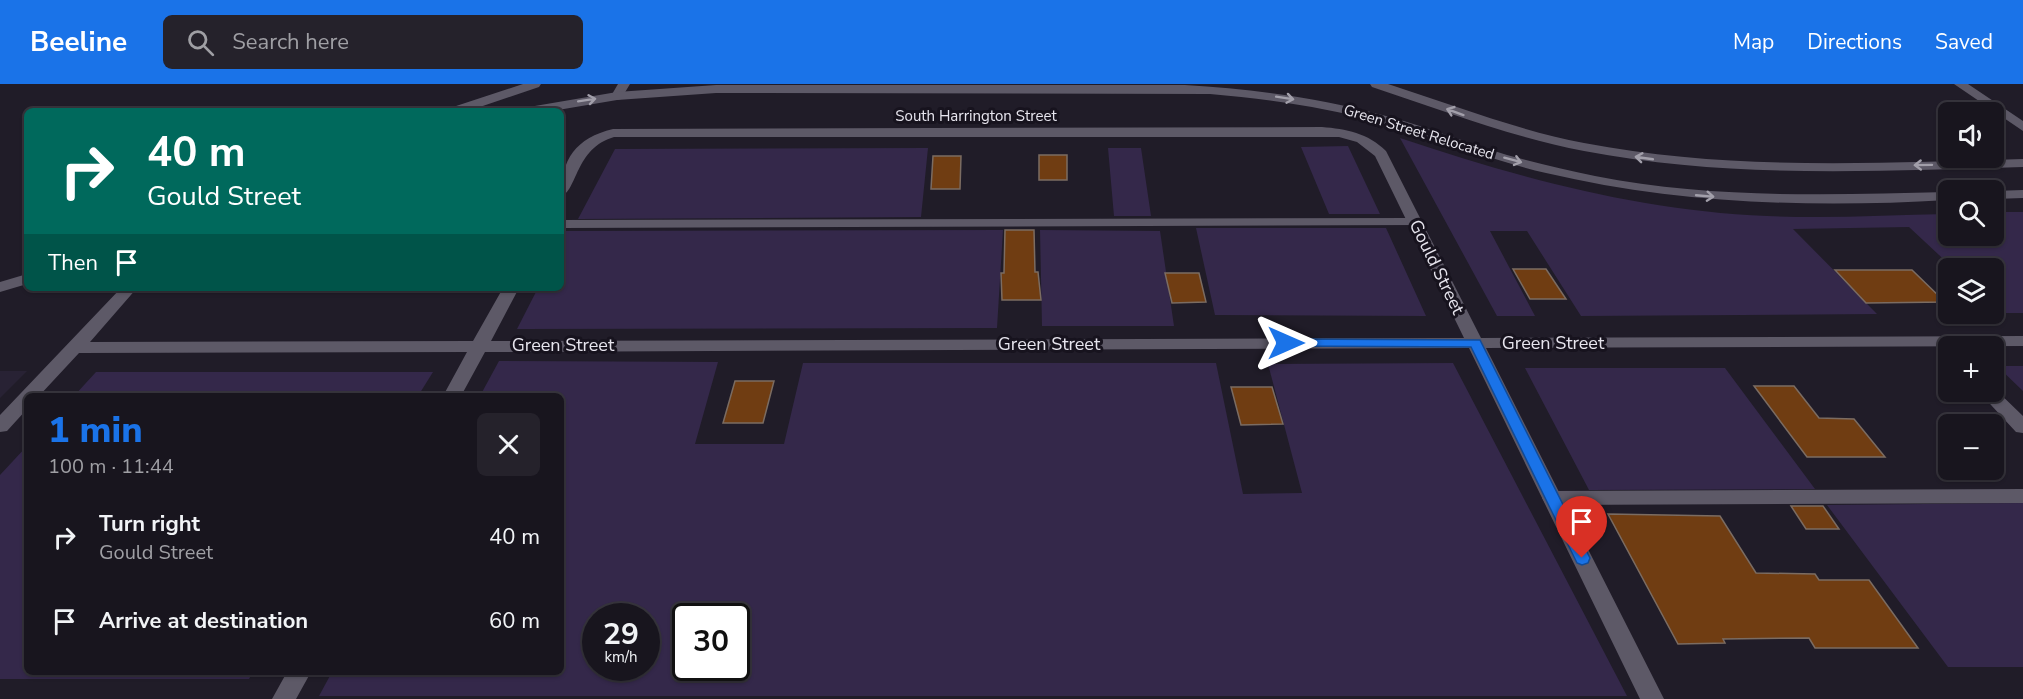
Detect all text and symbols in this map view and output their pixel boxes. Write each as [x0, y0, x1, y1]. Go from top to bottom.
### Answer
search box [163, 15, 583, 69]
text: Beeline [30, 23, 127, 61]
icon: search [184, 26, 217, 59]
text: Search here [232, 27, 349, 57]
text: Map [1733, 28, 1774, 56]
text: Directions [1807, 28, 1902, 56]
text: Saved [1935, 28, 1993, 56]
one-way arrow [1274, 92, 1294, 103]
one-way arrow [576, 94, 596, 105]
street label: Green Street Relocated [1341, 100, 1497, 164]
map controls [1938, 102, 2004, 480]
button: sound [1938, 102, 2004, 168]
one-way arrow [1446, 105, 1465, 116]
street label: South Harrington Street [895, 106, 1057, 126]
text: 40 m [147, 124, 246, 181]
icon: right [48, 132, 126, 210]
one-way arrow [1635, 152, 1655, 163]
one-way arrow [1503, 155, 1522, 167]
one-way arrow [1913, 159, 1933, 171]
text: Gould Street [147, 178, 301, 215]
button: search [1938, 180, 2004, 246]
one-way arrow [1694, 191, 1714, 202]
street label: Gould Street [1404, 216, 1471, 319]
icon: arrive [110, 246, 143, 279]
text: Then [48, 248, 98, 278]
button: layers [1938, 258, 2004, 324]
position arrow [1254, 311, 1318, 375]
street label: Green Street [1502, 331, 1605, 355]
street label: Green Street [998, 332, 1101, 356]
street label: Green Street [512, 333, 615, 357]
button: + [1938, 336, 2004, 402]
text: 1 min [48, 406, 143, 455]
button: close [477, 413, 540, 476]
button: − [1938, 414, 2004, 480]
text: 100 m · 11:44 [48, 453, 174, 480]
pin [1556, 496, 1607, 558]
icon: arrive [1565, 505, 1598, 538]
text: Turn right [99, 509, 200, 539]
icon: right [48, 521, 81, 554]
text: 40 m [489, 522, 540, 552]
text: Gould Street [99, 539, 213, 566]
speed limit sign: 30 [672, 603, 750, 681]
icon: arrive [48, 605, 81, 638]
text: Arrive at destination [99, 606, 308, 636]
text: 60 m [489, 606, 540, 636]
text: 29 [603, 614, 639, 655]
text: km/h [604, 647, 638, 667]

